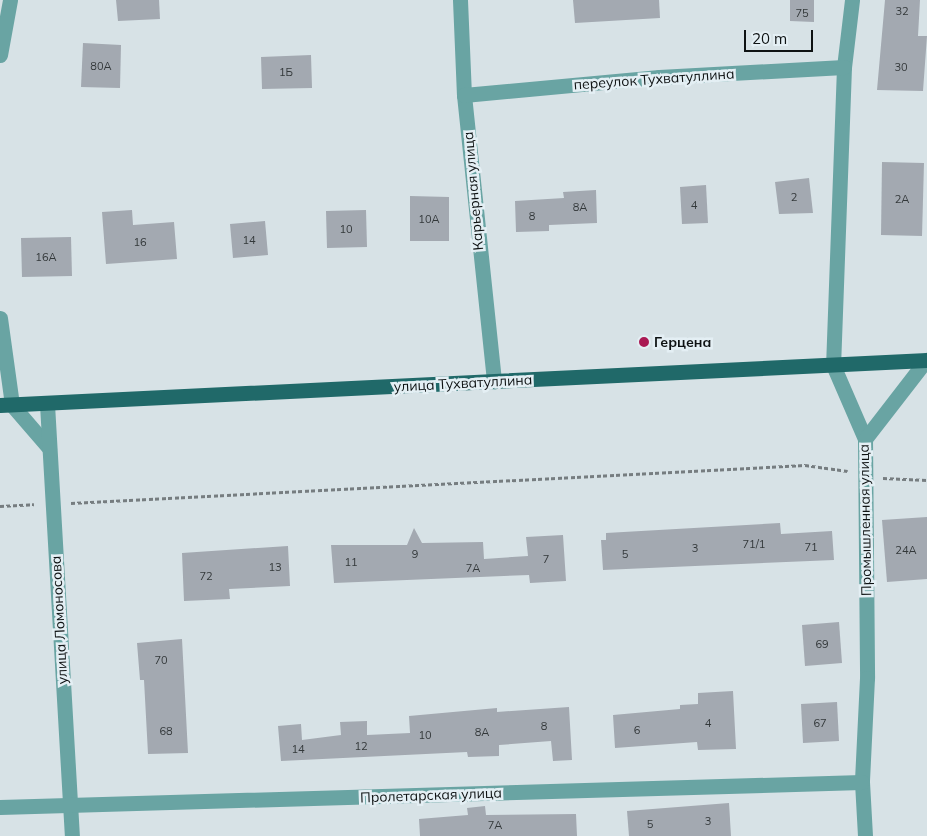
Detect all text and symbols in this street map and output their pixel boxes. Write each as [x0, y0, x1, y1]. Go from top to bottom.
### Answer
house number: 32 [895, 4, 909, 18]
house number: 75 [795, 6, 809, 20]
scale bar [747, 20, 816, 52]
text: 20 m [752, 29, 787, 48]
house number: 80А [90, 59, 112, 73]
house number: 30 [894, 60, 908, 74]
house number: 1Б [279, 65, 293, 79]
street label: переулок Тухватуллина [573, 65, 735, 93]
street label: Карьерная улица [459, 131, 487, 251]
house number: 2 [791, 190, 797, 204]
house number: 2А [895, 192, 909, 206]
house number: 4 [691, 198, 697, 212]
house number: 8А [573, 200, 587, 214]
house number: 8 [529, 209, 535, 223]
house number: 10А [418, 212, 440, 226]
house number: 10 [339, 222, 353, 236]
house number: 14 [242, 233, 256, 247]
house number: 16 [133, 235, 147, 249]
house number: 16А [35, 250, 57, 264]
place label: Герцена [654, 334, 711, 350]
marker: Герцена [638, 336, 650, 348]
street label: улица Тухватуллина [393, 371, 533, 395]
street label: Промышленная улица [855, 444, 875, 596]
house number: 71/1 [743, 537, 765, 551]
house number: 71 [804, 540, 818, 554]
house number: 3 [692, 541, 698, 555]
house number: 24А [895, 543, 917, 557]
house number: 9 [412, 547, 418, 561]
house number: 5 [622, 547, 628, 561]
house number: 7 [543, 552, 549, 566]
street label: улица Ломоносова [47, 555, 71, 685]
house number: 11 [344, 555, 358, 569]
house number: 13 [268, 560, 282, 574]
house number: 7А [466, 561, 480, 575]
house number: 72 [199, 569, 213, 583]
house number: 69 [815, 637, 829, 651]
house number: 70 [154, 653, 168, 667]
house number: 4 [705, 716, 711, 730]
house number: 67 [813, 716, 827, 730]
house number: 8 [541, 719, 547, 733]
house number: 6 [634, 723, 640, 737]
house number: 68 [159, 724, 173, 738]
house number: 8А [475, 725, 489, 739]
house number: 10 [418, 728, 432, 742]
house number: 12 [354, 739, 368, 753]
house number: 14 [291, 742, 305, 756]
street label: Пролетарская улица [360, 784, 502, 806]
house number: 3 [705, 814, 711, 828]
house number: 5 [647, 817, 653, 831]
house number: 7А [488, 818, 502, 832]

